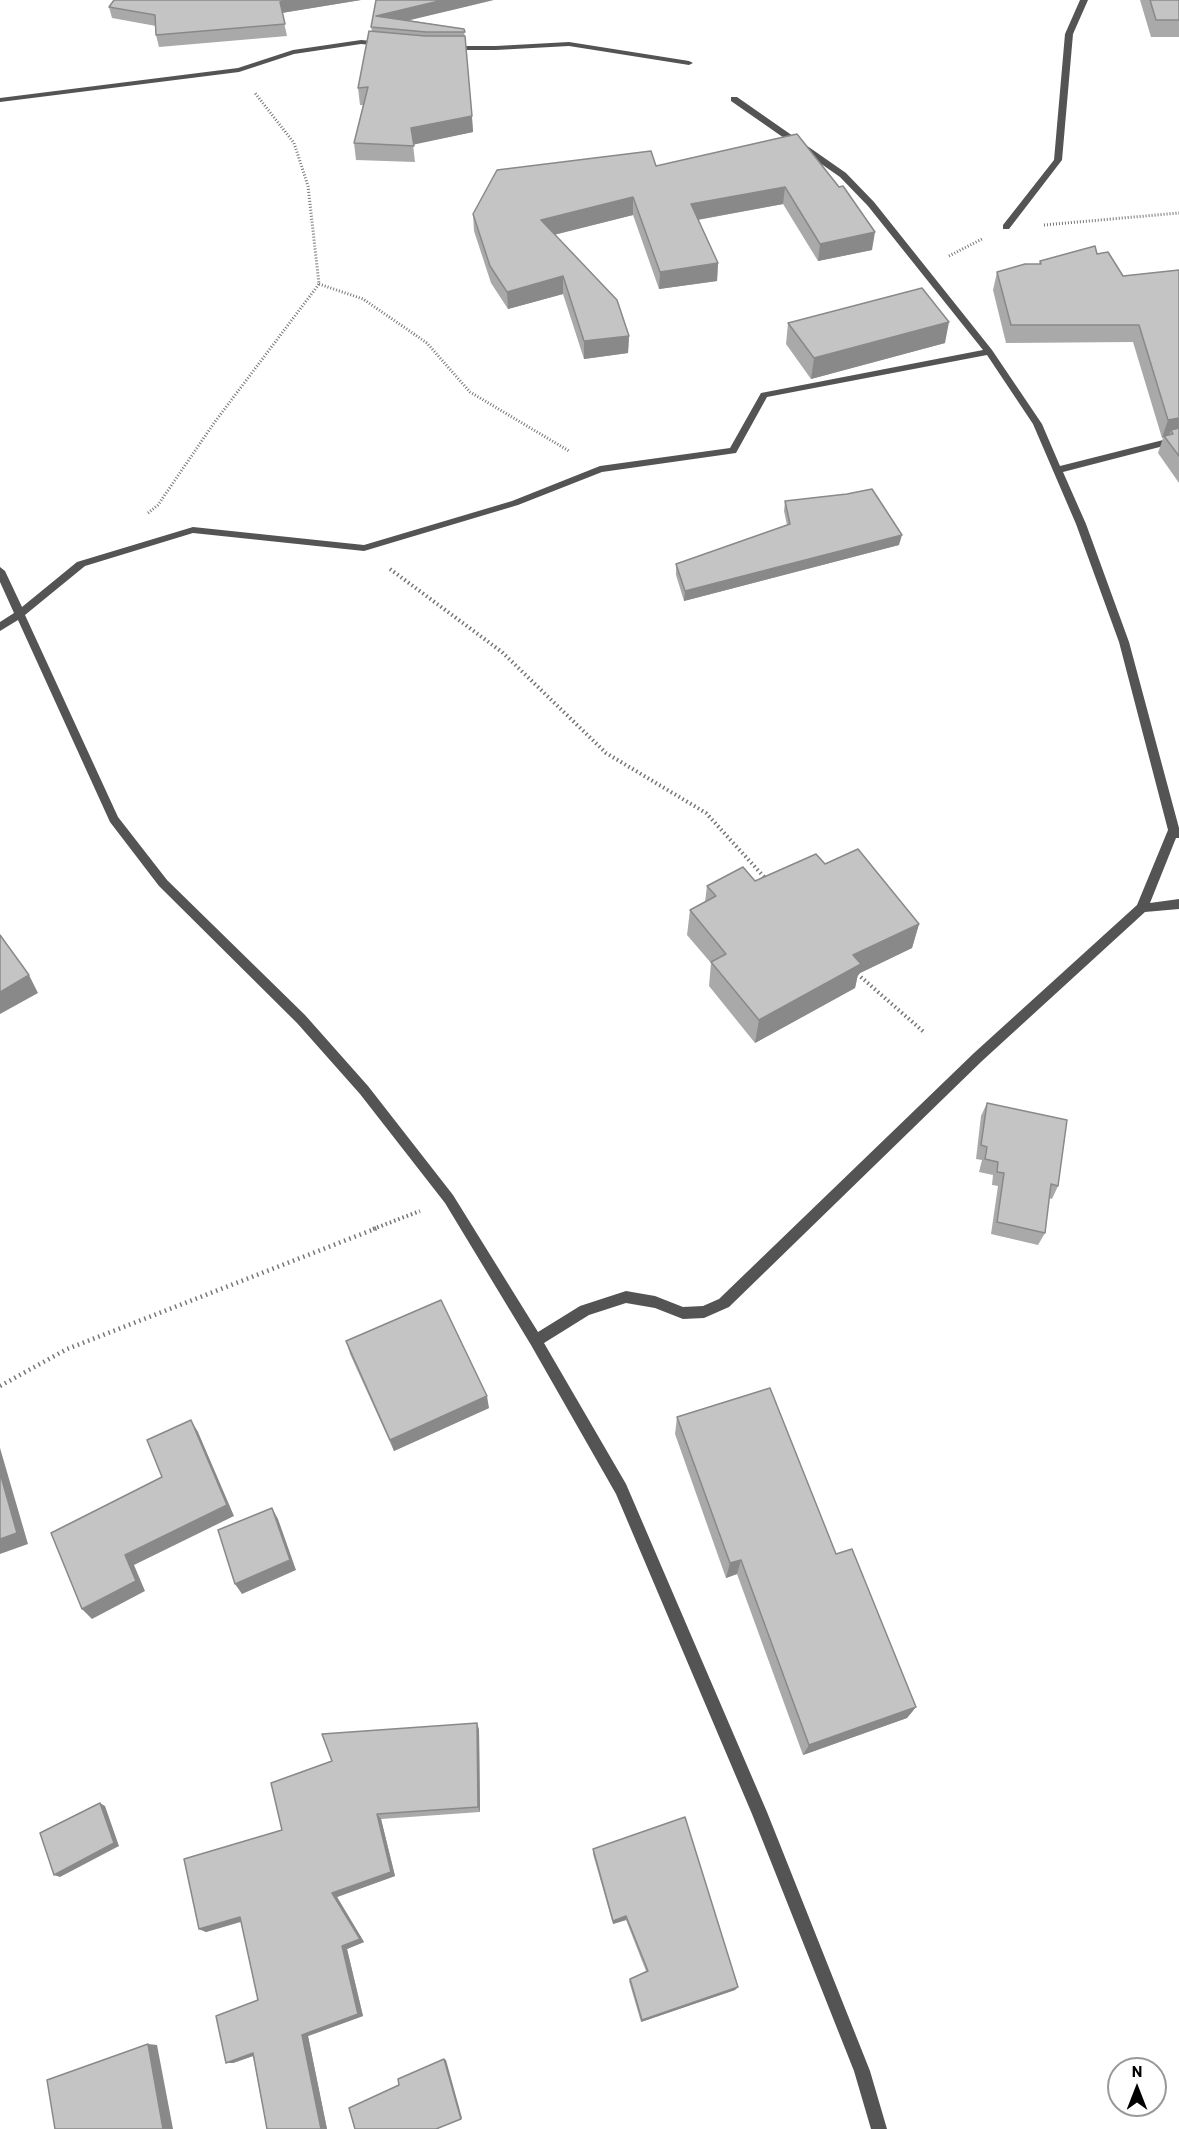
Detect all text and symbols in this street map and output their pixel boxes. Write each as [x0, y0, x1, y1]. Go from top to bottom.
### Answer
north arrow [1107, 2057, 1167, 2117]
text: N [1132, 2061, 1142, 2080]

